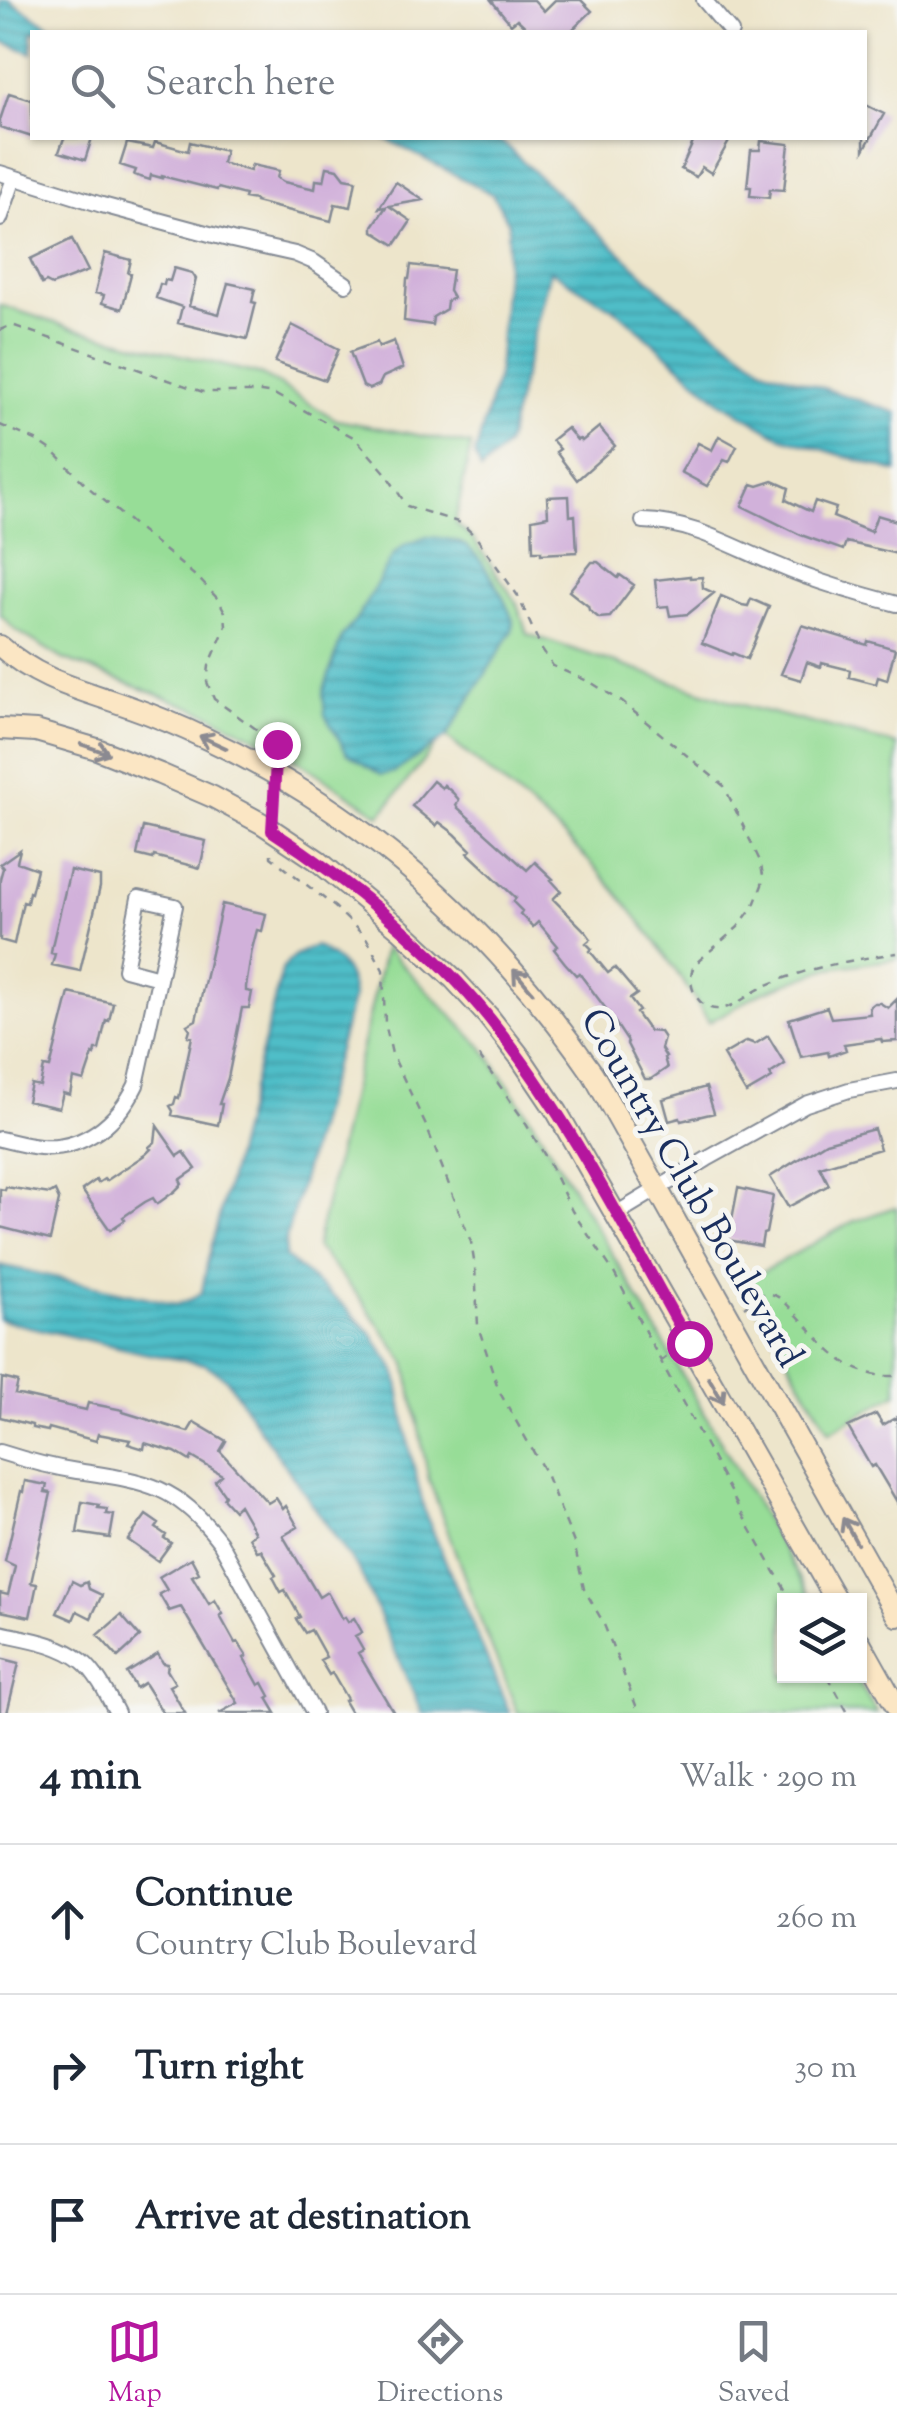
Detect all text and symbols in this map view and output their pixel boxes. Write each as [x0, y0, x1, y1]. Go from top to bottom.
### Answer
search box [30, 30, 867, 140]
icon: search [65, 58, 120, 113]
text: Search here [145, 58, 336, 112]
route end [255, 722, 301, 768]
one-way arrow [198, 732, 229, 750]
one-way arrow [78, 742, 110, 760]
one-way arrow [513, 969, 535, 995]
street label: Country Club Boulevard [565, 1000, 815, 1378]
route start [667, 1321, 713, 1367]
one-way arrow [707, 1375, 727, 1404]
one-way arrow [839, 1516, 859, 1546]
map controls [777, 1593, 867, 1683]
button: layers [777, 1593, 867, 1683]
text: 4 min [40, 1748, 142, 1808]
text: Walk · 290 m [679, 1755, 857, 1801]
text: Continue [135, 1869, 293, 1923]
icon: ahead [40, 1892, 95, 1947]
text: 260 m [776, 1896, 857, 1942]
text: Country Club Boulevard [135, 1923, 477, 1969]
icon: right [40, 2042, 95, 2097]
text: Turn right [135, 2042, 303, 2096]
text: 30 m [794, 2046, 857, 2092]
icon: arrive [40, 2192, 95, 2247]
text: Arrive at destination [135, 2192, 471, 2246]
tab: Map [107, 2314, 162, 2414]
tab: Directions [377, 2314, 503, 2414]
tab: Saved [718, 2314, 790, 2414]

